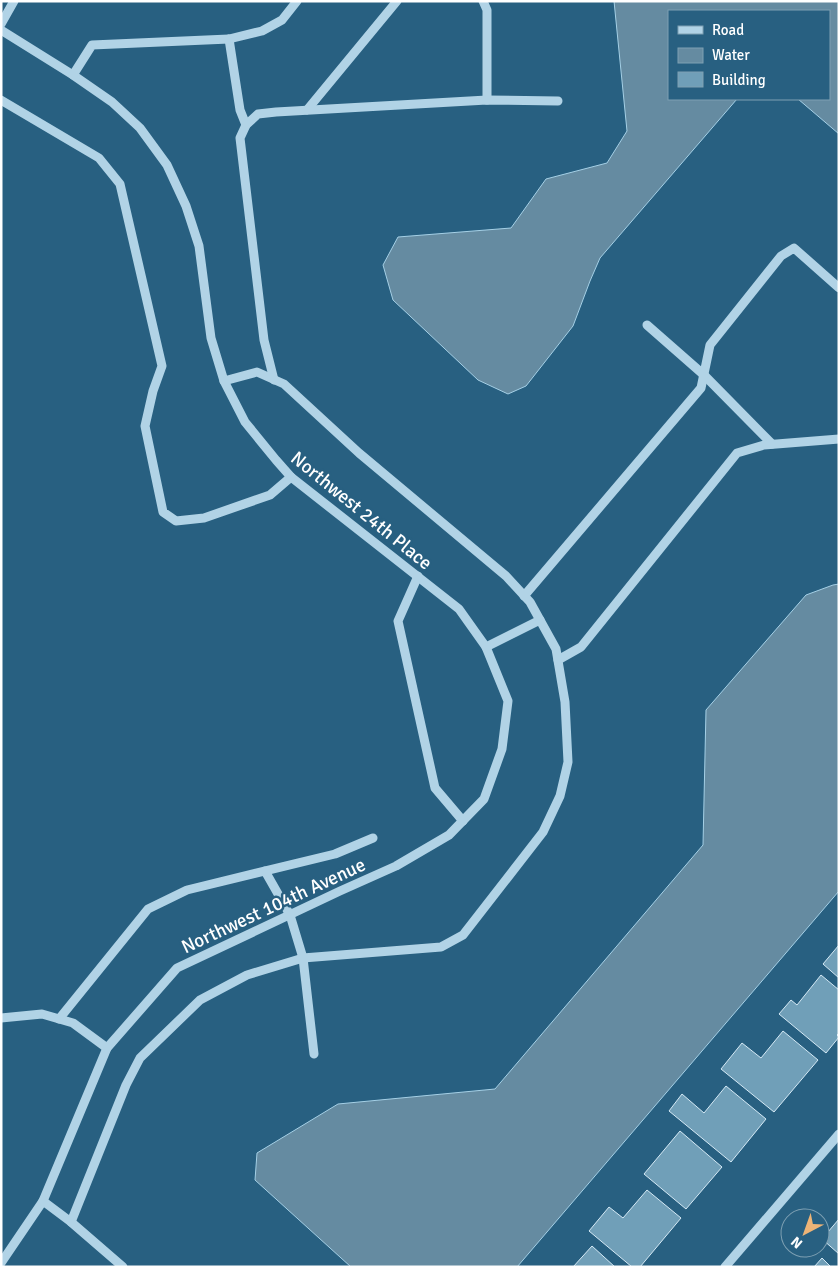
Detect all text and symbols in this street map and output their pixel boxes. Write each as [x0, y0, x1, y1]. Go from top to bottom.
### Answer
legend [668, 10, 830, 100]
text: Road [712, 21, 744, 39]
text: Water [712, 46, 750, 64]
text: Building [712, 71, 766, 89]
street label: Northwest 24th Place [286, 446, 437, 575]
street label: Northwest 104th Avenue [178, 853, 369, 959]
north arrow [780, 1208, 830, 1258]
text: N [788, 1233, 806, 1252]

